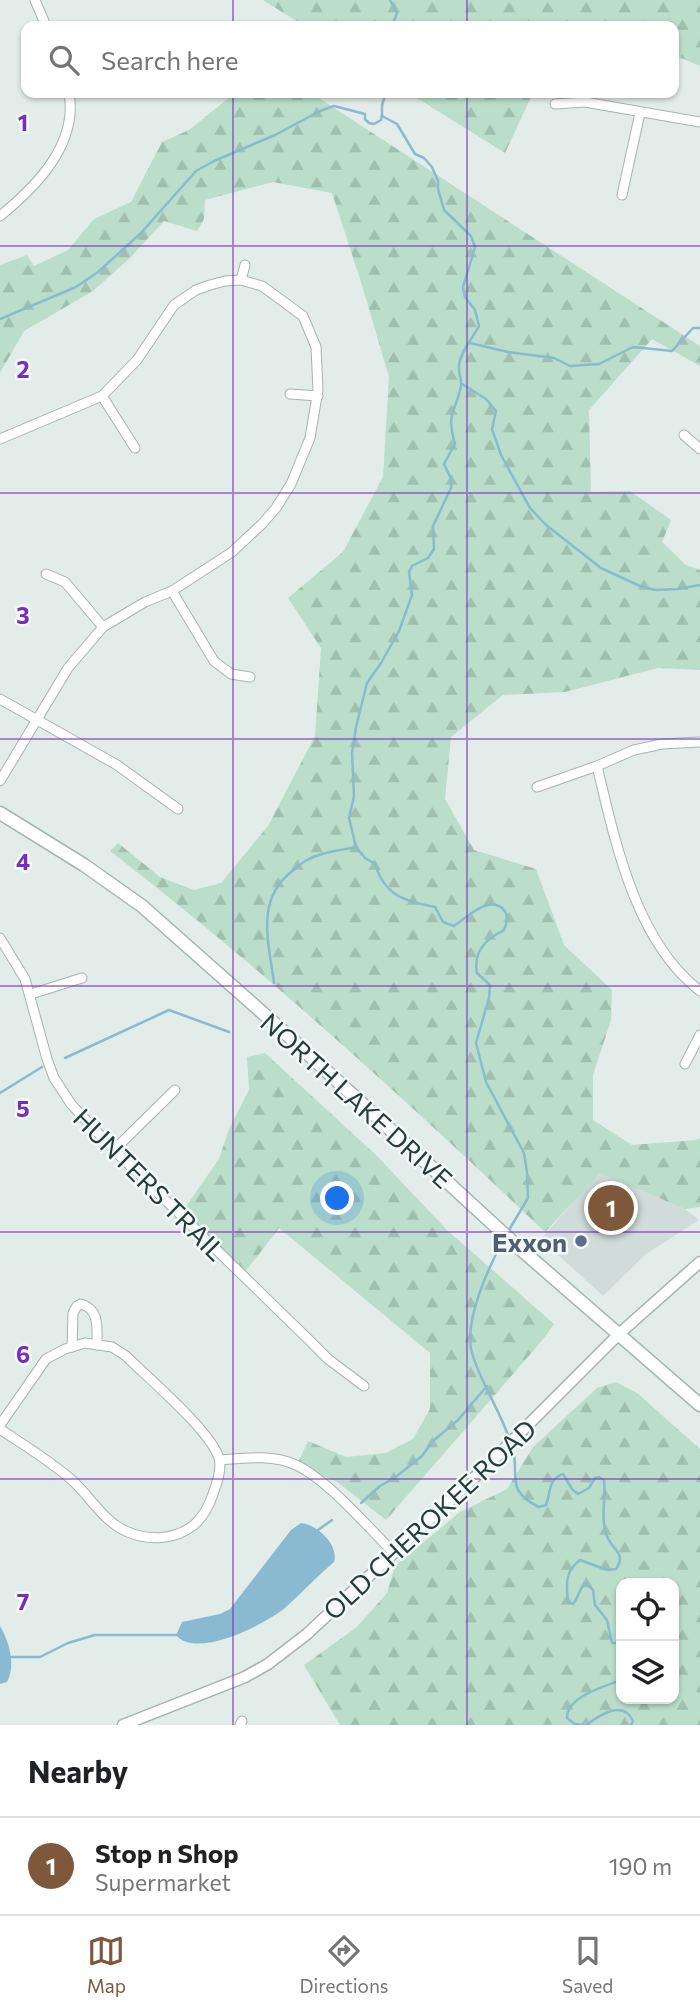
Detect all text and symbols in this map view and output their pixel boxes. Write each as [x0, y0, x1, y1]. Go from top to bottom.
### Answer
search box [21, 21, 679, 98]
icon: search [45, 41, 83, 79]
text: Search here [101, 44, 239, 75]
text: 1 [18, 108, 28, 136]
text: 2 [16, 355, 30, 383]
text: 3 [16, 601, 30, 629]
text: 4 [16, 847, 30, 875]
street label: NORTH LAKE DRIVE [255, 1006, 459, 1194]
text: 5 [16, 1094, 30, 1122]
street label: HUNTERS TRAIL [68, 1102, 232, 1266]
your location [320, 1181, 354, 1215]
pin: 1 [588, 1182, 634, 1234]
place label: Exxon [492, 1226, 567, 1257]
marker: Exxon [573, 1233, 589, 1249]
text: 6 [16, 1340, 30, 1368]
street label: OLD CHEROKEE ROAD [316, 1412, 542, 1626]
map controls [616, 1578, 679, 1704]
button: locate [616, 1578, 679, 1641]
text: 7 [17, 1587, 29, 1615]
button: layers [616, 1641, 679, 1704]
text: Nearby [28, 1752, 128, 1789]
text: Stop n Shop [95, 1837, 239, 1868]
text: 1 [46, 1852, 56, 1880]
text: 190 m [609, 1852, 672, 1880]
text: Supermarket [95, 1868, 231, 1896]
tab: Map [87, 1932, 126, 1997]
tab: Directions [299, 1932, 389, 1997]
tab: Saved [562, 1932, 613, 1997]

